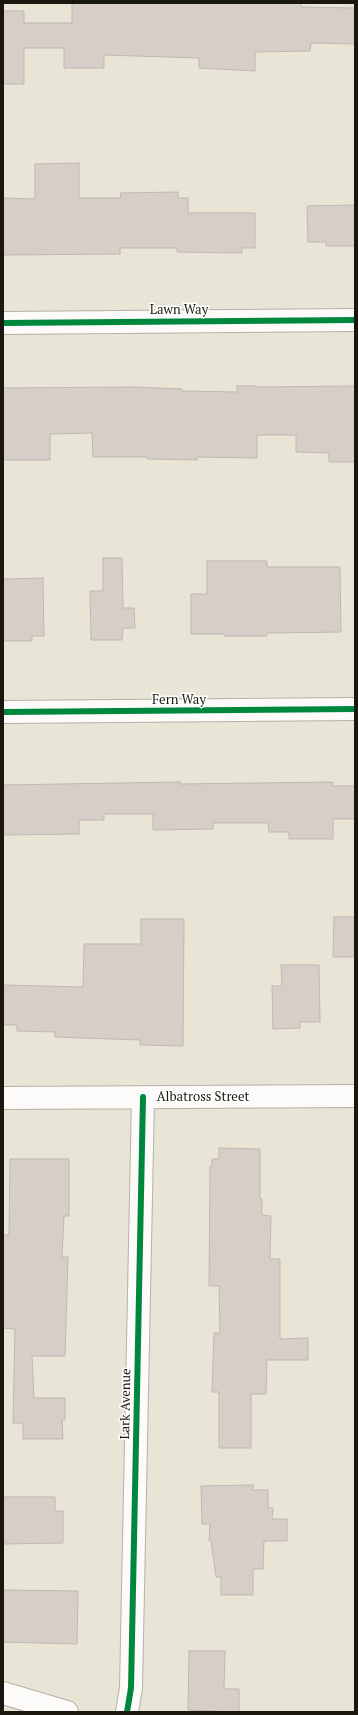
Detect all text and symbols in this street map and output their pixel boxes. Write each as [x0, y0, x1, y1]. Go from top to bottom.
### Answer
street label: Lawn Way [150, 302, 208, 318]
street label: Fern Way [152, 692, 206, 708]
street label: Albatross Street [157, 1089, 249, 1105]
street label: Lark Avenue [118, 1368, 134, 1440]

